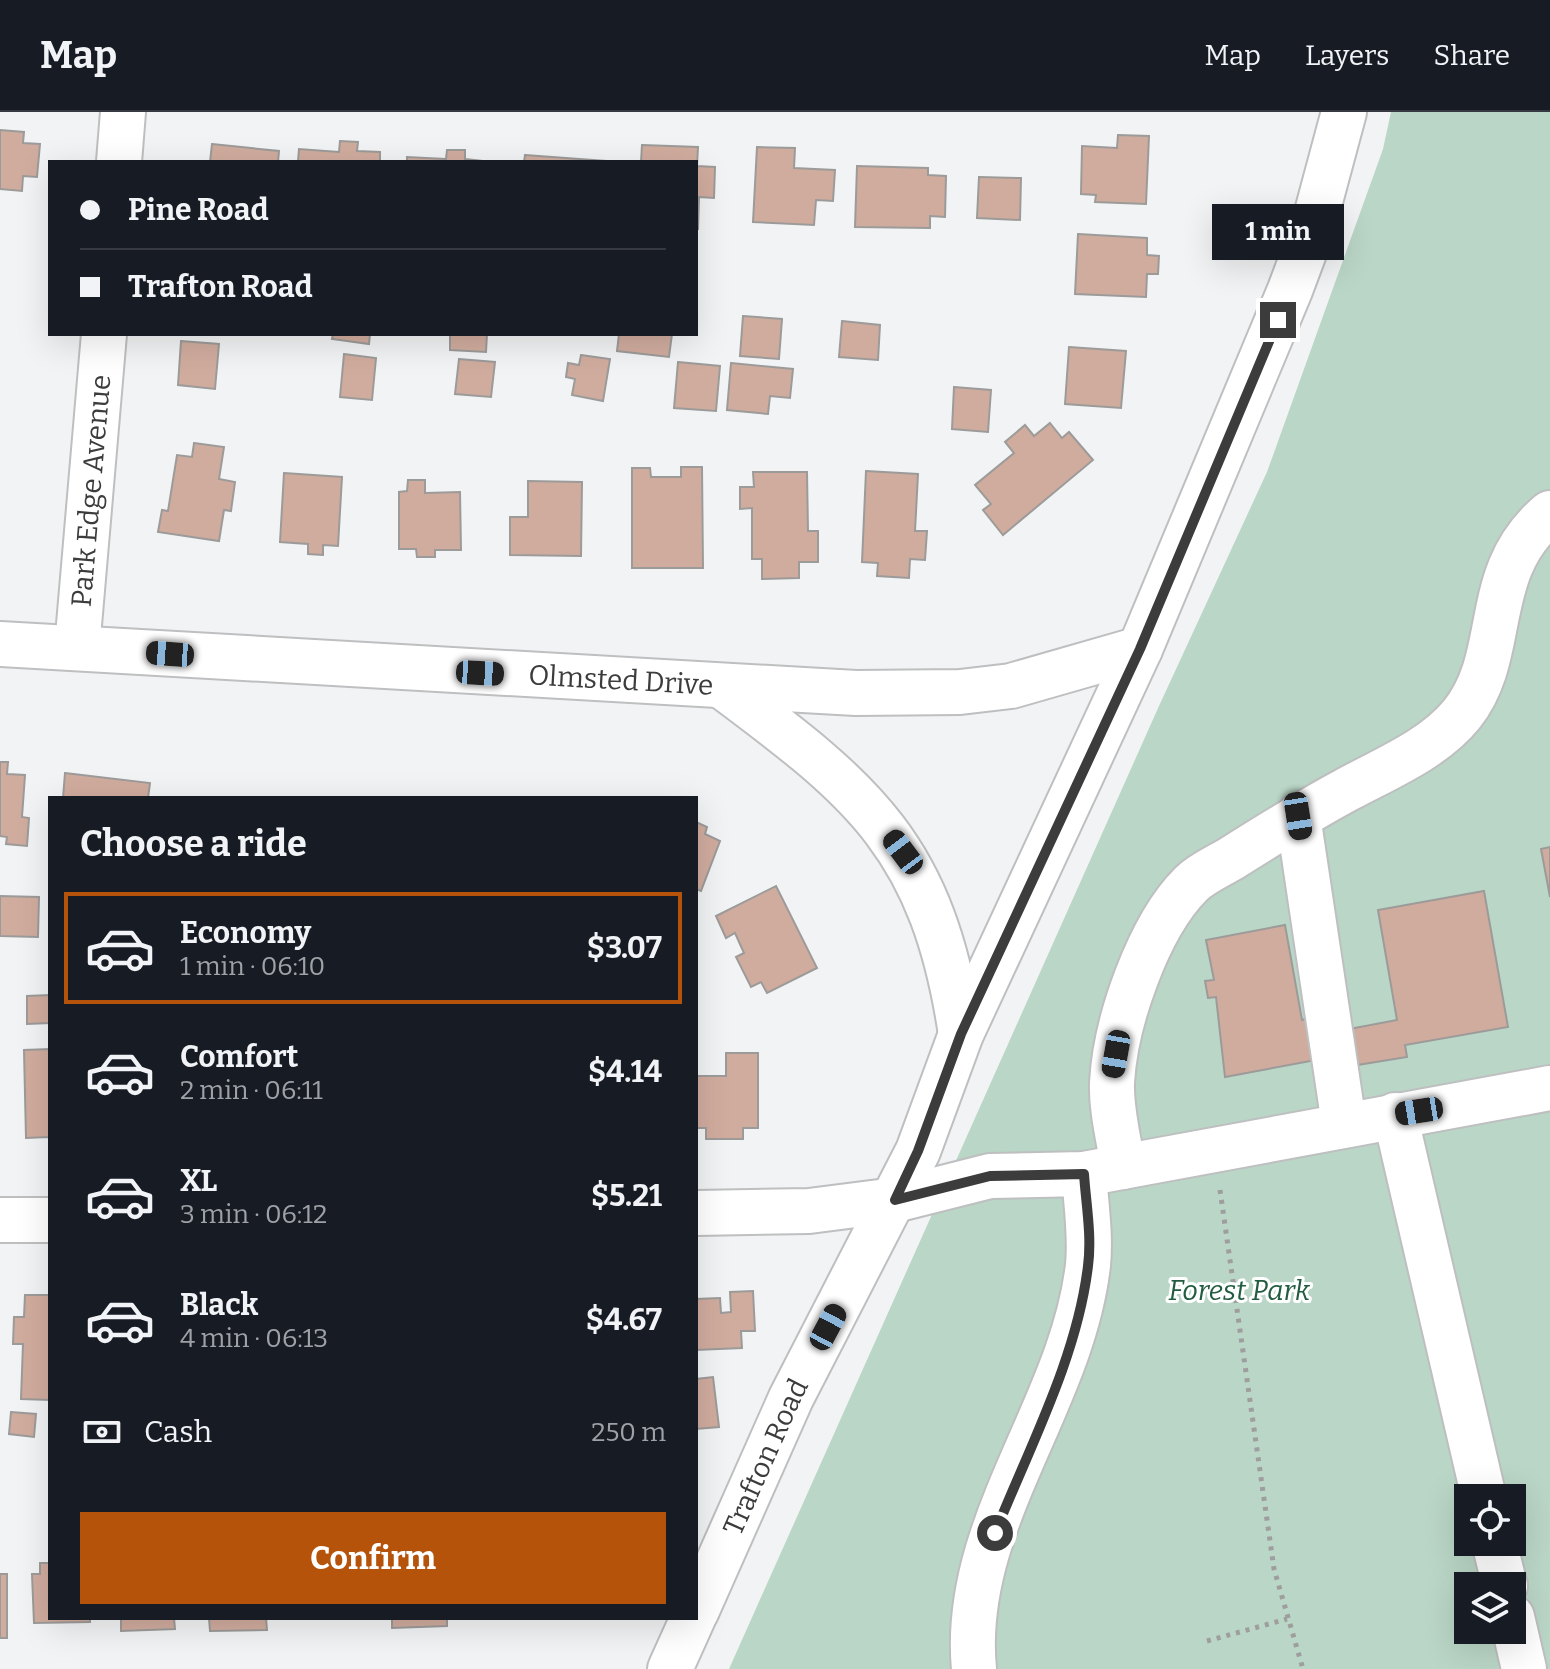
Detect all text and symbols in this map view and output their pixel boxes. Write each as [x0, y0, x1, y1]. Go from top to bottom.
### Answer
text: Map [40, 32, 117, 78]
text: Map [1204, 39, 1261, 72]
text: Layers [1305, 39, 1389, 72]
text: Share [1433, 39, 1510, 72]
text: Pine Road [128, 192, 269, 228]
callout: 1 min [1212, 204, 1344, 260]
text: 1 min [1245, 216, 1311, 247]
text: Trafton Road [128, 269, 313, 305]
route end [1260, 302, 1296, 338]
street label: Park Edge Avenue [64, 373, 117, 608]
car [145, 640, 195, 668]
street label: Olmsted Drive [528, 658, 714, 701]
car [455, 660, 505, 686]
car [1282, 790, 1314, 842]
text: Choose a ride [80, 822, 307, 866]
car [879, 826, 927, 878]
icon: car [84, 912, 156, 984]
text: Economy [180, 915, 311, 951]
text: $3.07 [587, 930, 662, 966]
text: 1 min · 06:10 [180, 951, 325, 982]
car [1100, 1028, 1132, 1080]
icon: car [84, 1036, 156, 1108]
text: Comfort [180, 1039, 298, 1075]
text: $4.14 [588, 1054, 662, 1090]
text: 2 min · 06:11 [180, 1075, 323, 1106]
car [1393, 1095, 1445, 1127]
icon: car [84, 1160, 156, 1232]
text: XL [180, 1163, 217, 1199]
text: $5.21 [591, 1178, 662, 1214]
text: 3 min · 06:12 [180, 1199, 327, 1230]
park label: Forest Park [1168, 1274, 1311, 1307]
icon: car [84, 1284, 156, 1356]
text: Black [180, 1287, 258, 1323]
car [806, 1300, 850, 1354]
text: $4.67 [586, 1302, 662, 1338]
text: 4 min · 06:13 [180, 1323, 328, 1354]
street label: Trafton Road [716, 1373, 815, 1540]
icon: cash [80, 1410, 124, 1454]
text: Cash [144, 1414, 212, 1450]
text: 250 m [591, 1417, 666, 1448]
map controls [1454, 1484, 1526, 1644]
button: locate [1454, 1484, 1526, 1556]
button: Confirm [80, 1512, 666, 1604]
route start [977, 1515, 1013, 1551]
button: layers [1454, 1572, 1526, 1644]

